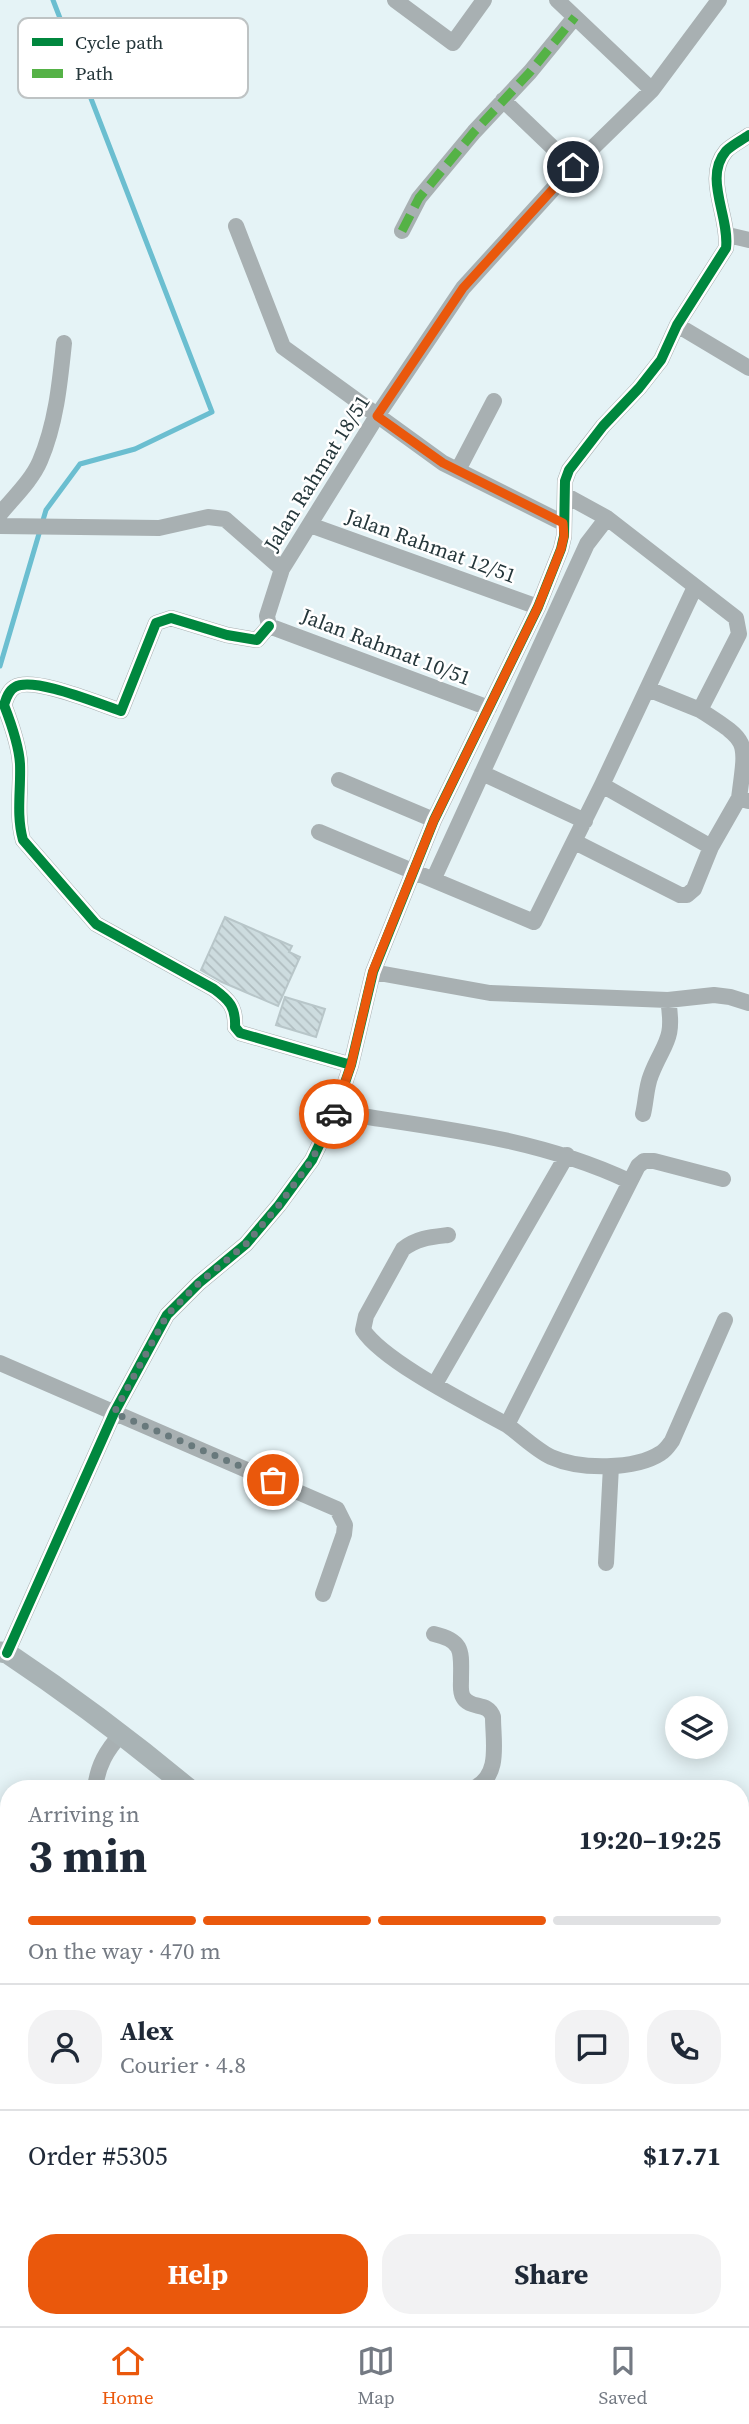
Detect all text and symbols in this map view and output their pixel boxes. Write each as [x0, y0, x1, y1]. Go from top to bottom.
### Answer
legend [18, 18, 248, 98]
text: Cycle path [75, 29, 164, 55]
text: Path [75, 60, 113, 86]
pin [543, 137, 603, 197]
icon: home [554, 148, 592, 186]
street label: Jalan Rahmat 18/51 [256, 389, 376, 557]
street label: Jalan Rahmat 12/51 [341, 501, 520, 590]
street label: Jalan Rahmat 10/51 [296, 600, 475, 692]
courier [299, 1079, 369, 1149]
icon: car [315, 1095, 353, 1133]
pin [243, 1450, 303, 1510]
icon: bag [254, 1461, 292, 1499]
map controls [665, 1696, 728, 1759]
button: layers [665, 1696, 728, 1759]
text: Arriving in [28, 1798, 140, 1830]
text: 19:20–19:25 [579, 1822, 721, 1858]
text: 3 min [28, 1824, 147, 1887]
text: On the way · 470 m [28, 1935, 221, 1967]
button: person [28, 2010, 102, 2084]
button: chat [555, 2010, 629, 2084]
button: phone [647, 2010, 721, 2084]
text: Alex [120, 2013, 174, 2049]
text: Courier · 4.8 [120, 2049, 246, 2081]
text: Order #5305 [28, 2138, 168, 2174]
text: $17.71 [643, 2138, 721, 2174]
button: Help [28, 2234, 368, 2314]
button: Share [382, 2234, 721, 2314]
tab: Home [102, 2342, 154, 2410]
tab: Map [357, 2342, 395, 2410]
tab: Saved [599, 2342, 647, 2410]

